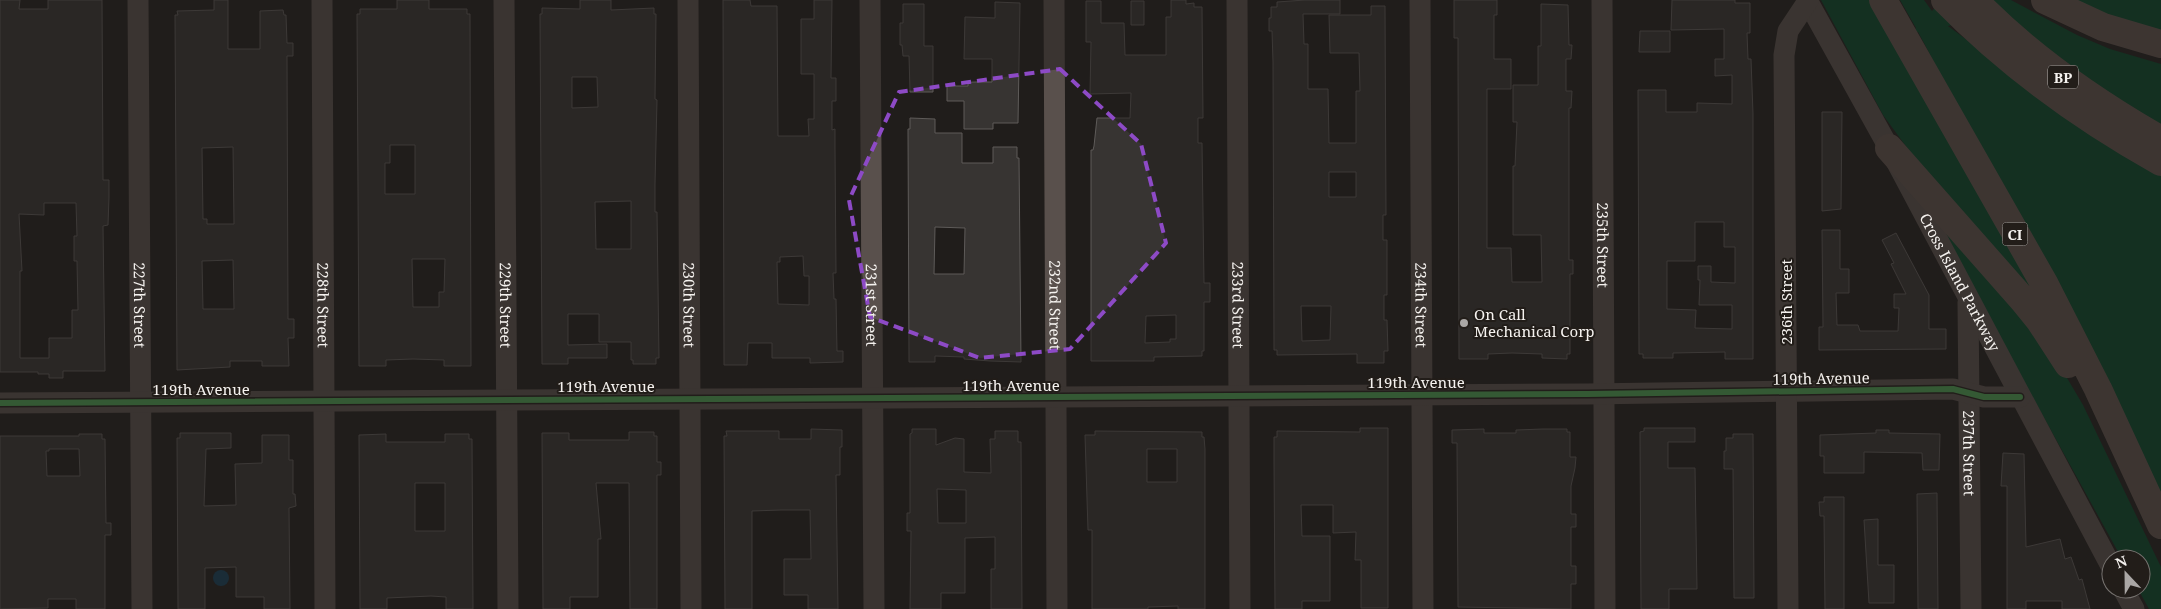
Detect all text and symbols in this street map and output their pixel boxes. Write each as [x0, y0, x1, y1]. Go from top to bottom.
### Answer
road number: BP [2048, 66, 2078, 88]
street label: 235th Street [1593, 202, 1613, 288]
street label: Cross Island Parkway [1915, 210, 2005, 355]
road number: CI [2002, 222, 2028, 245]
street label: 236th Street [1776, 259, 1796, 345]
street label: 232nd Street [1045, 260, 1066, 350]
street label: 233rd Street [1228, 261, 1249, 349]
street label: 227th Street [130, 262, 150, 348]
street label: 228th Street [313, 262, 334, 348]
street label: 229th Street [496, 262, 516, 348]
street label: 230th Street [679, 262, 700, 348]
street label: 234th Street [1411, 262, 1432, 348]
street label: 231st Street [862, 263, 882, 347]
place label: On Call Mechanical Corp [1474, 304, 1594, 341]
marker: On Call Mechanical Corp [1458, 317, 1470, 329]
street label: 119th Avenue [1772, 367, 1870, 389]
street label: 119th Avenue [1367, 372, 1465, 392]
street label: 119th Avenue [962, 375, 1060, 395]
street label: 119th Avenue [557, 376, 655, 396]
street label: 119th Avenue [152, 379, 250, 399]
street label: 237th Street [1959, 410, 1980, 496]
north arrow [2101, 549, 2151, 599]
text: N [2112, 551, 2130, 572]

